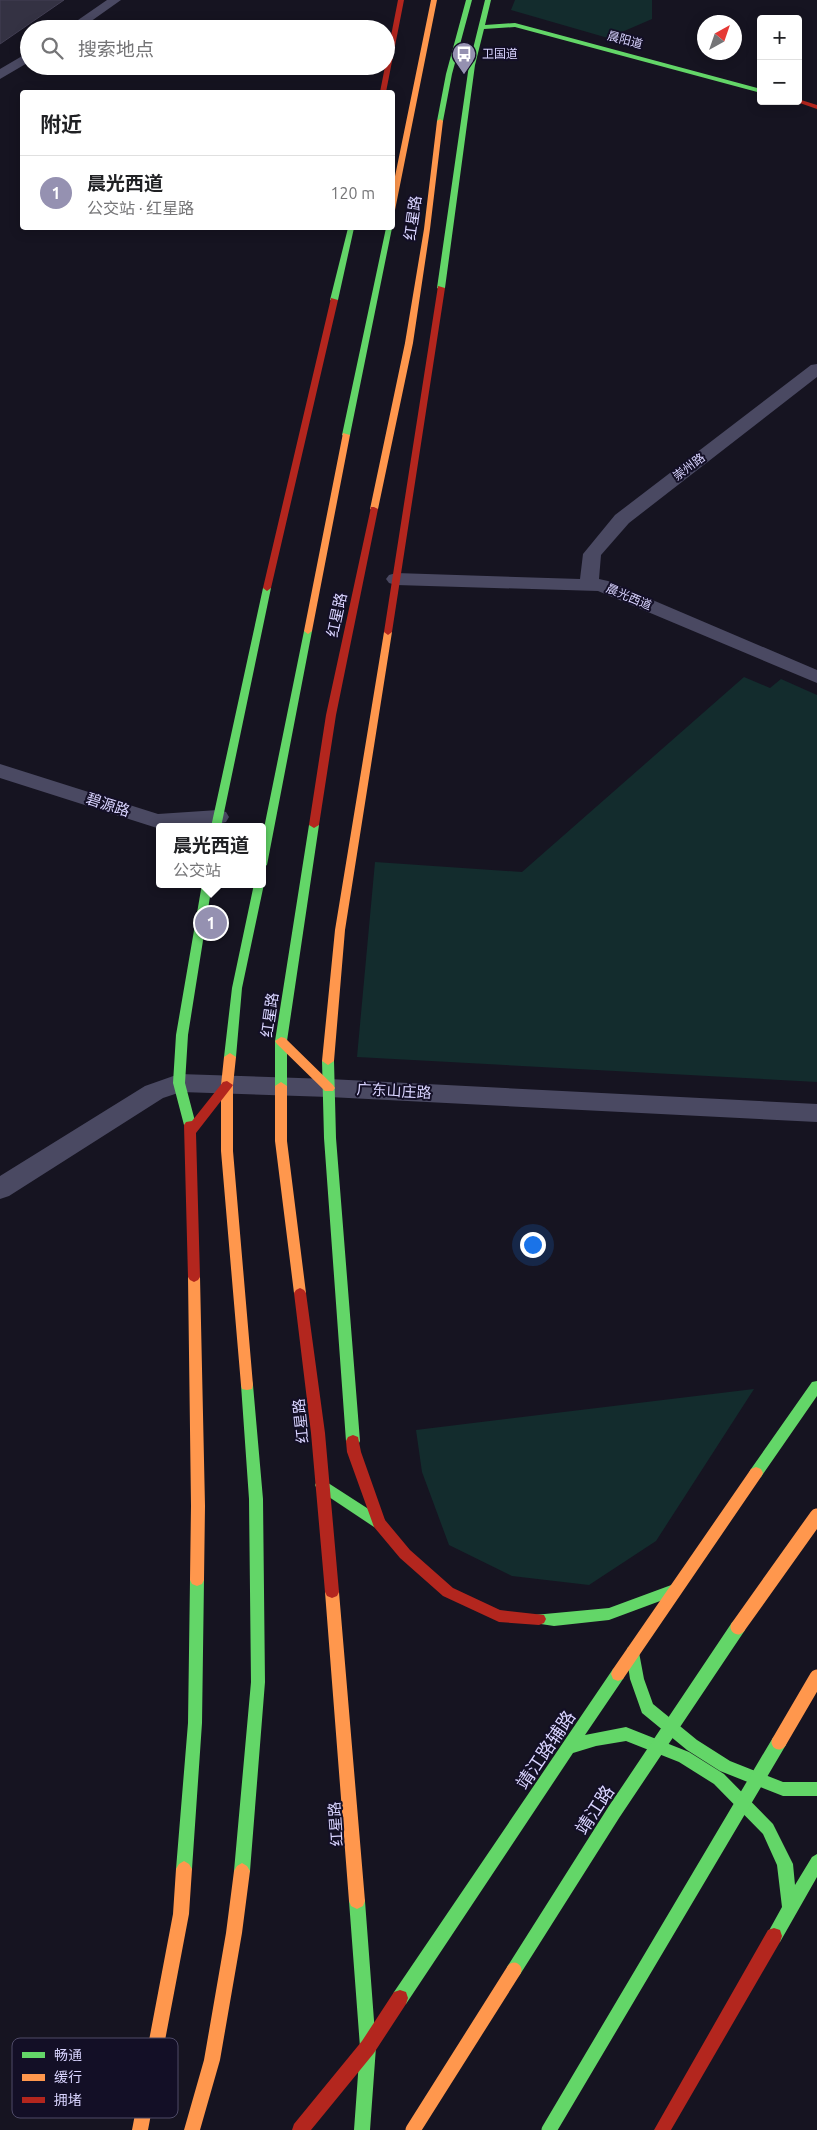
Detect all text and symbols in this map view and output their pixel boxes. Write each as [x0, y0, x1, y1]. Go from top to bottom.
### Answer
north arrow [697, 15, 742, 60]
map controls [757, 15, 802, 105]
button: + [757, 15, 802, 60]
search box [20, 20, 395, 75]
street label: 晨阳道 [606, 29, 644, 50]
icon: search [38, 34, 66, 62]
text: 搜索地点 [78, 38, 154, 60]
bus stop icon: 卫国道 [451, 41, 477, 75]
place label: 卫国道 [482, 47, 518, 60]
button: − [757, 60, 802, 105]
text: 附近 [40, 112, 82, 136]
text: 晨光西道 [87, 172, 163, 194]
text: 1 [51, 184, 61, 202]
text: 120 m [330, 184, 375, 202]
street label: 红星路 [401, 194, 424, 241]
text: 公交站 · 红星路 [87, 199, 194, 217]
street label: 崇州路 [670, 451, 707, 483]
street label: 晨光西道 [605, 581, 654, 612]
street label: 红星路 [324, 591, 350, 639]
street label: 碧源路 [84, 789, 132, 820]
popup [156, 823, 266, 888]
text: 晨光西道 [173, 834, 249, 856]
text: 公交站 [173, 861, 221, 879]
pin: 1 [195, 904, 227, 942]
street label: 红星路 [258, 991, 281, 1038]
street label: 广东山庄路 [356, 1080, 432, 1101]
your location [520, 1232, 546, 1258]
street label: 红星路 [290, 1398, 311, 1444]
street label: 靖江路辅路 [512, 1707, 579, 1792]
street label: 靖江路 [571, 1781, 617, 1838]
street label: 红星路 [325, 1801, 346, 1847]
legend [12, 2038, 178, 2118]
text: 畅通 [54, 2047, 82, 2063]
text: 缓行 [54, 2069, 82, 2085]
text: 拥堵 [54, 2092, 82, 2108]

